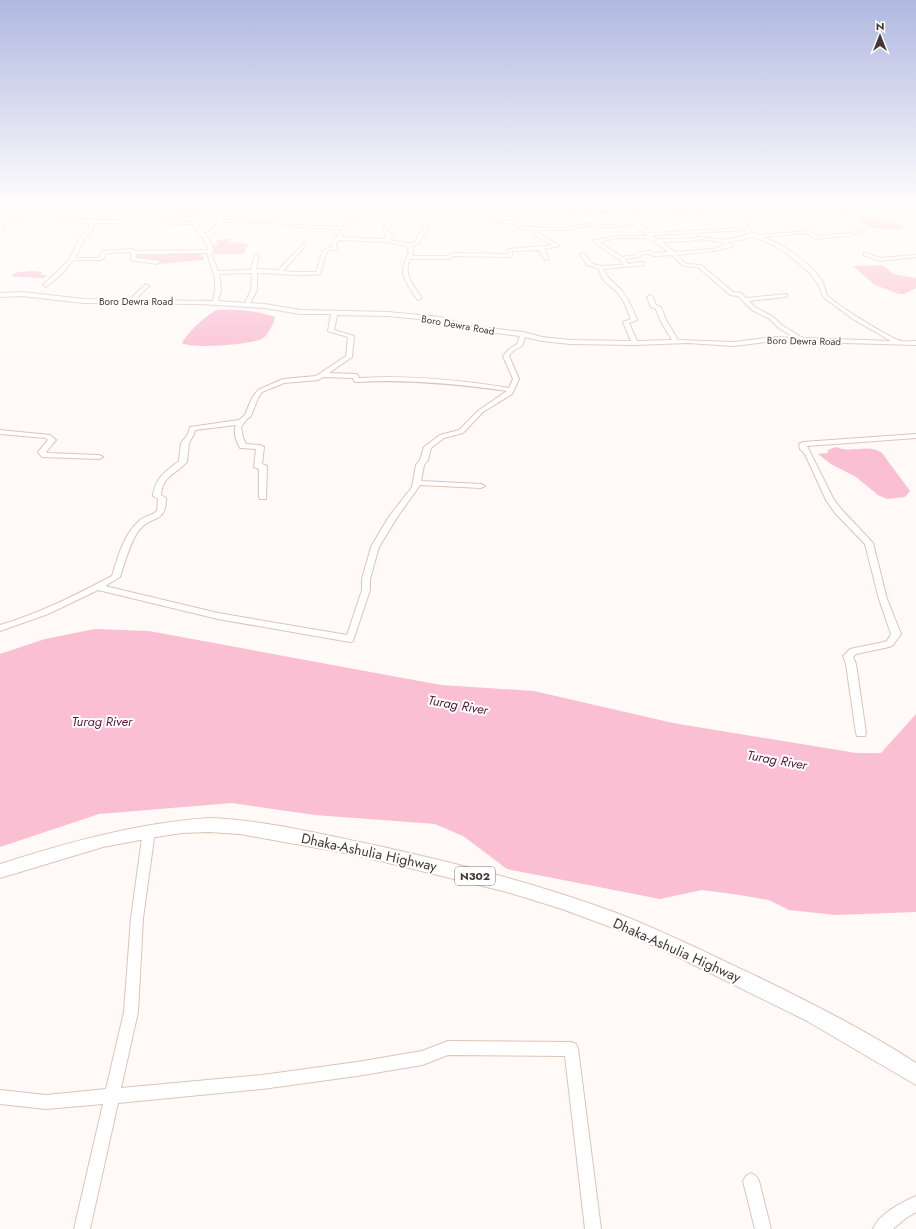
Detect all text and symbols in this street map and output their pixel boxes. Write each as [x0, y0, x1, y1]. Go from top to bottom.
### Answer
north arrow [860, 16, 900, 56]
text: N [876, 18, 884, 34]
street label: Boro Dewra Road [99, 294, 173, 309]
street label: Boro Dewra Road [420, 311, 496, 339]
street label: Boro Dewra Road [767, 333, 841, 349]
water label: Turag River [427, 690, 490, 720]
water label: Turag River [72, 712, 133, 731]
water label: Turag River [746, 745, 809, 775]
street label: Dhaka-Ashulia Highway [299, 828, 439, 876]
road number: N302 [455, 867, 495, 885]
street label: Dhaka-Ashulia Highway [610, 913, 745, 988]

